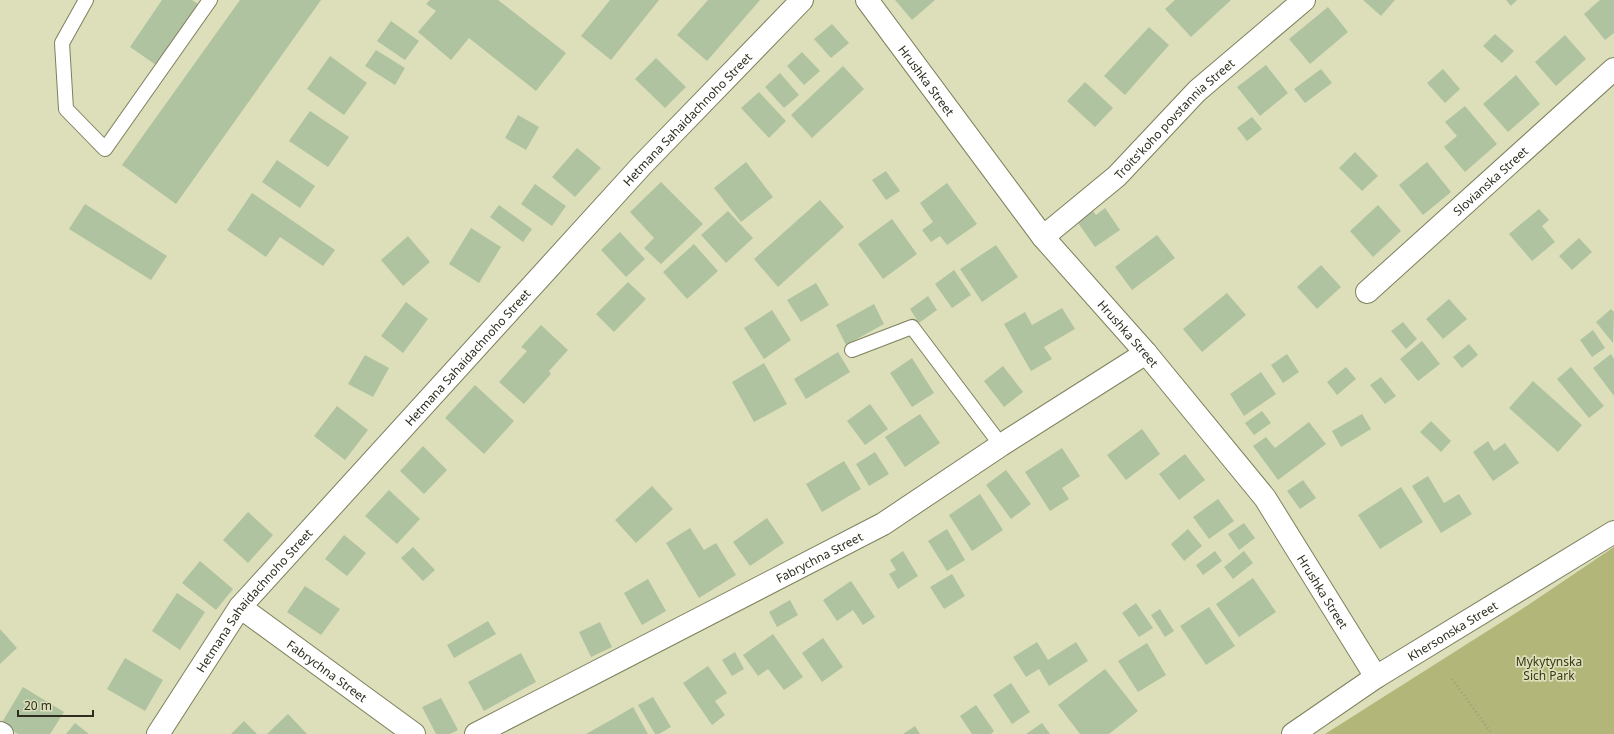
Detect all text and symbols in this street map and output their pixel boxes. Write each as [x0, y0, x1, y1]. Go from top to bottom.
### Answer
street label: Hrushka Street [895, 41, 959, 120]
street label: Hetmana Sahaidachnoho Street [619, 48, 756, 189]
street label: Troits'koho povstannia Street [1110, 54, 1238, 183]
street label: Slovianska Street [1449, 142, 1532, 219]
street label: Hetmana Sahaidachnoho Street [401, 285, 534, 429]
street label: Hrushka Street [1094, 296, 1163, 371]
street label: Hetmana Sahaidachnoho Street [192, 524, 316, 675]
street label: Fabrychna Street [773, 527, 866, 586]
street label: Hrushka Street [1294, 551, 1353, 632]
street label: Khersonska Street [1404, 596, 1501, 664]
street label: Fabrychna Street [284, 636, 371, 706]
park label: Mykytynska Sich Park [1516, 653, 1582, 684]
scale bar [18, 692, 93, 718]
text: 20 m [24, 697, 52, 714]

